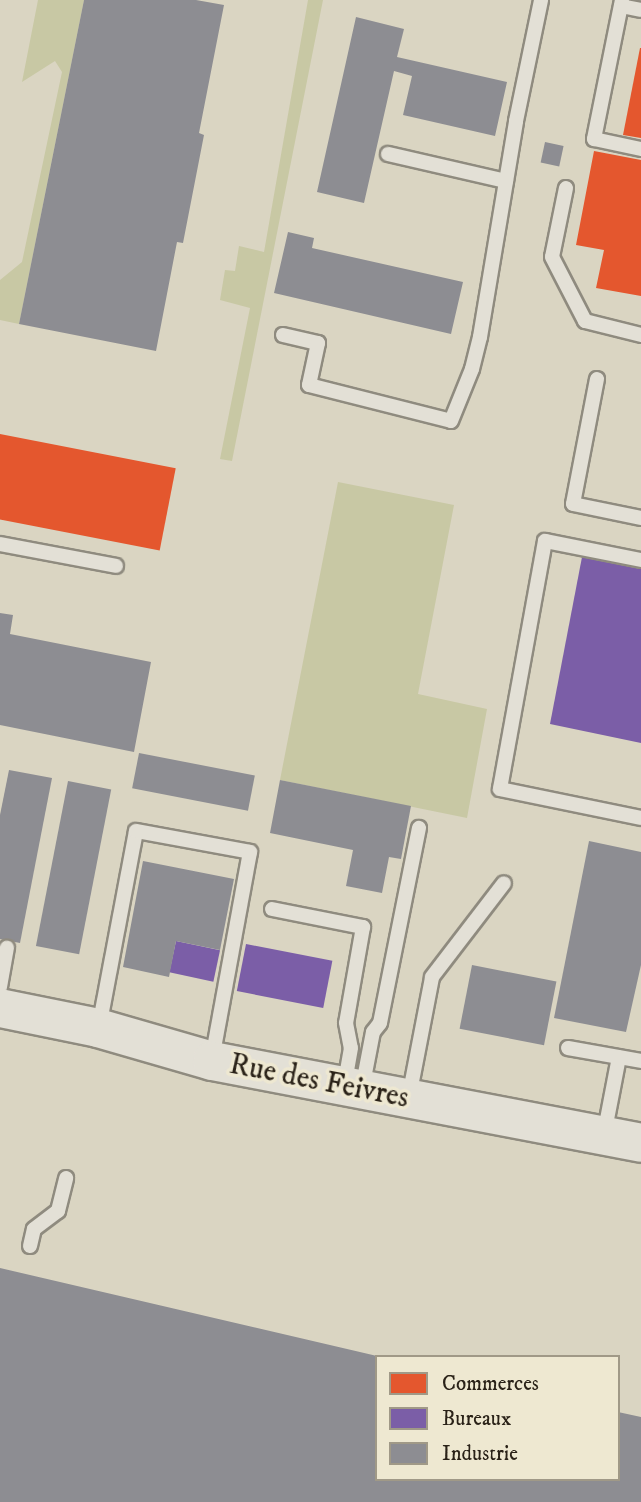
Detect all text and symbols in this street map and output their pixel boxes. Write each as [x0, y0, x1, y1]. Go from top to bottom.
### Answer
street label: Rue des Feivres [226, 1047, 412, 1117]
legend [375, 1355, 620, 1481]
text: Commerces [442, 1371, 539, 1397]
text: Bureaux [442, 1406, 511, 1432]
text: Industrie [442, 1441, 518, 1467]

